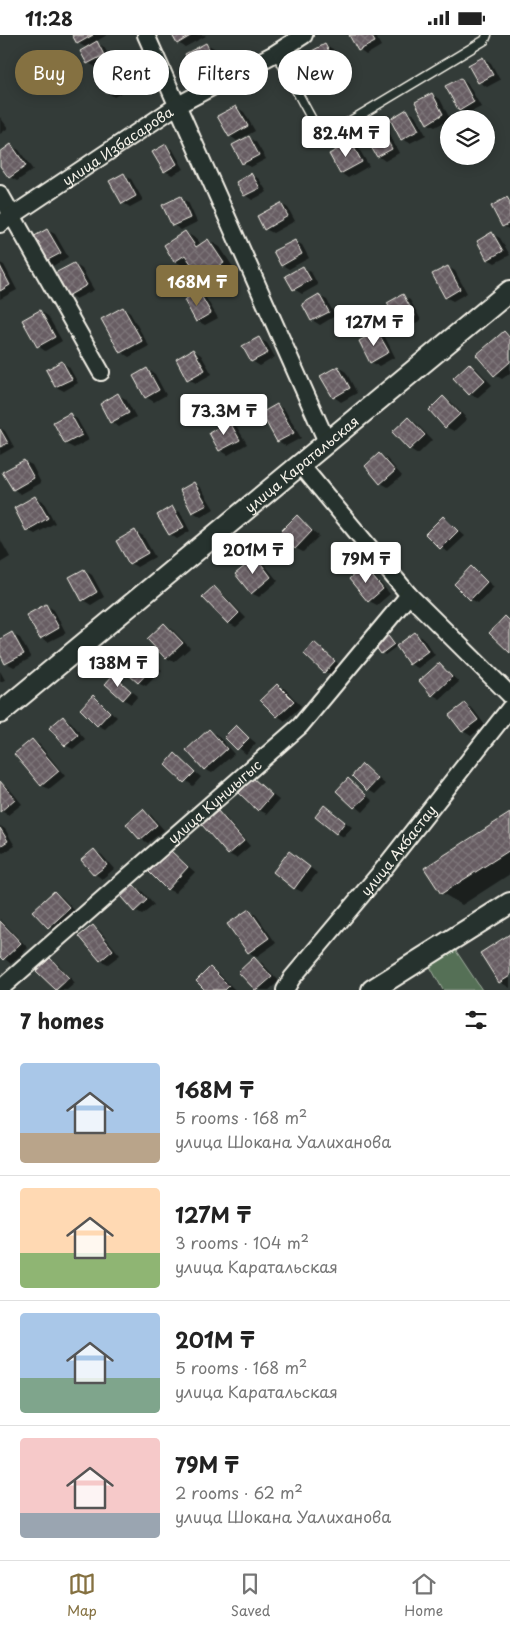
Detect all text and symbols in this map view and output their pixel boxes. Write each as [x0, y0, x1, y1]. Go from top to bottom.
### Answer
text: 11:28 [25, 4, 73, 32]
chip: Buy [15, 50, 83, 95]
chip: Rent [93, 50, 169, 95]
chip: Filters [179, 50, 268, 95]
chip: New [278, 50, 352, 95]
street label: улица Избасарова [58, 101, 177, 190]
map controls [440, 110, 495, 165]
button: layers [440, 110, 495, 165]
pin: 82.4M ₸ [300, 115, 392, 158]
text: 82.4M ₸ [313, 120, 379, 144]
pin: 168M ₸ [156, 265, 238, 307]
text: 168M ₸ [167, 269, 227, 293]
pin: 127M ₸ [333, 305, 415, 347]
text: 127M ₸ [345, 309, 403, 333]
pin: 73.3M ₸ [178, 393, 270, 436]
text: 73.3M ₸ [191, 398, 257, 422]
street label: улица Каратальская [240, 410, 363, 517]
pin: 201M ₸ [212, 533, 294, 575]
text: 201M ₸ [223, 537, 283, 561]
pin: 79M ₸ [331, 541, 401, 584]
text: 79M ₸ [342, 546, 390, 570]
pin: 138M ₸ [77, 645, 159, 688]
text: 138M ₸ [89, 650, 147, 674]
street label: улица Куншыгыс [163, 754, 266, 848]
street label: улица Акбастау [355, 800, 441, 900]
text: 7 homes [20, 1004, 104, 1036]
icon: filters [462, 1006, 490, 1034]
text: 168M ₸ [175, 1073, 253, 1105]
icon: home [60, 1083, 120, 1143]
text: 5 rooms · 168 m² [175, 1105, 307, 1129]
text: улица Шокана Уалиханова [175, 1129, 391, 1153]
text: 127M ₸ [175, 1198, 251, 1230]
icon: home [60, 1208, 120, 1268]
text: 3 rooms · 104 m² [175, 1230, 309, 1254]
text: улица Каратальская [175, 1254, 338, 1278]
text: 201M ₸ [175, 1323, 254, 1355]
icon: home [60, 1333, 120, 1393]
text: 5 rooms · 168 m² [175, 1355, 307, 1379]
text: улица Каратальская [175, 1379, 338, 1403]
text: 79M ₸ [175, 1448, 238, 1480]
icon: home [60, 1458, 120, 1518]
text: 2 rooms · 62 m² [175, 1480, 303, 1504]
text: улица Шокана Уалиханова [175, 1504, 391, 1528]
tab: Map [67, 1570, 97, 1621]
tab: Saved [231, 1570, 270, 1621]
tab: Home [404, 1570, 443, 1621]

